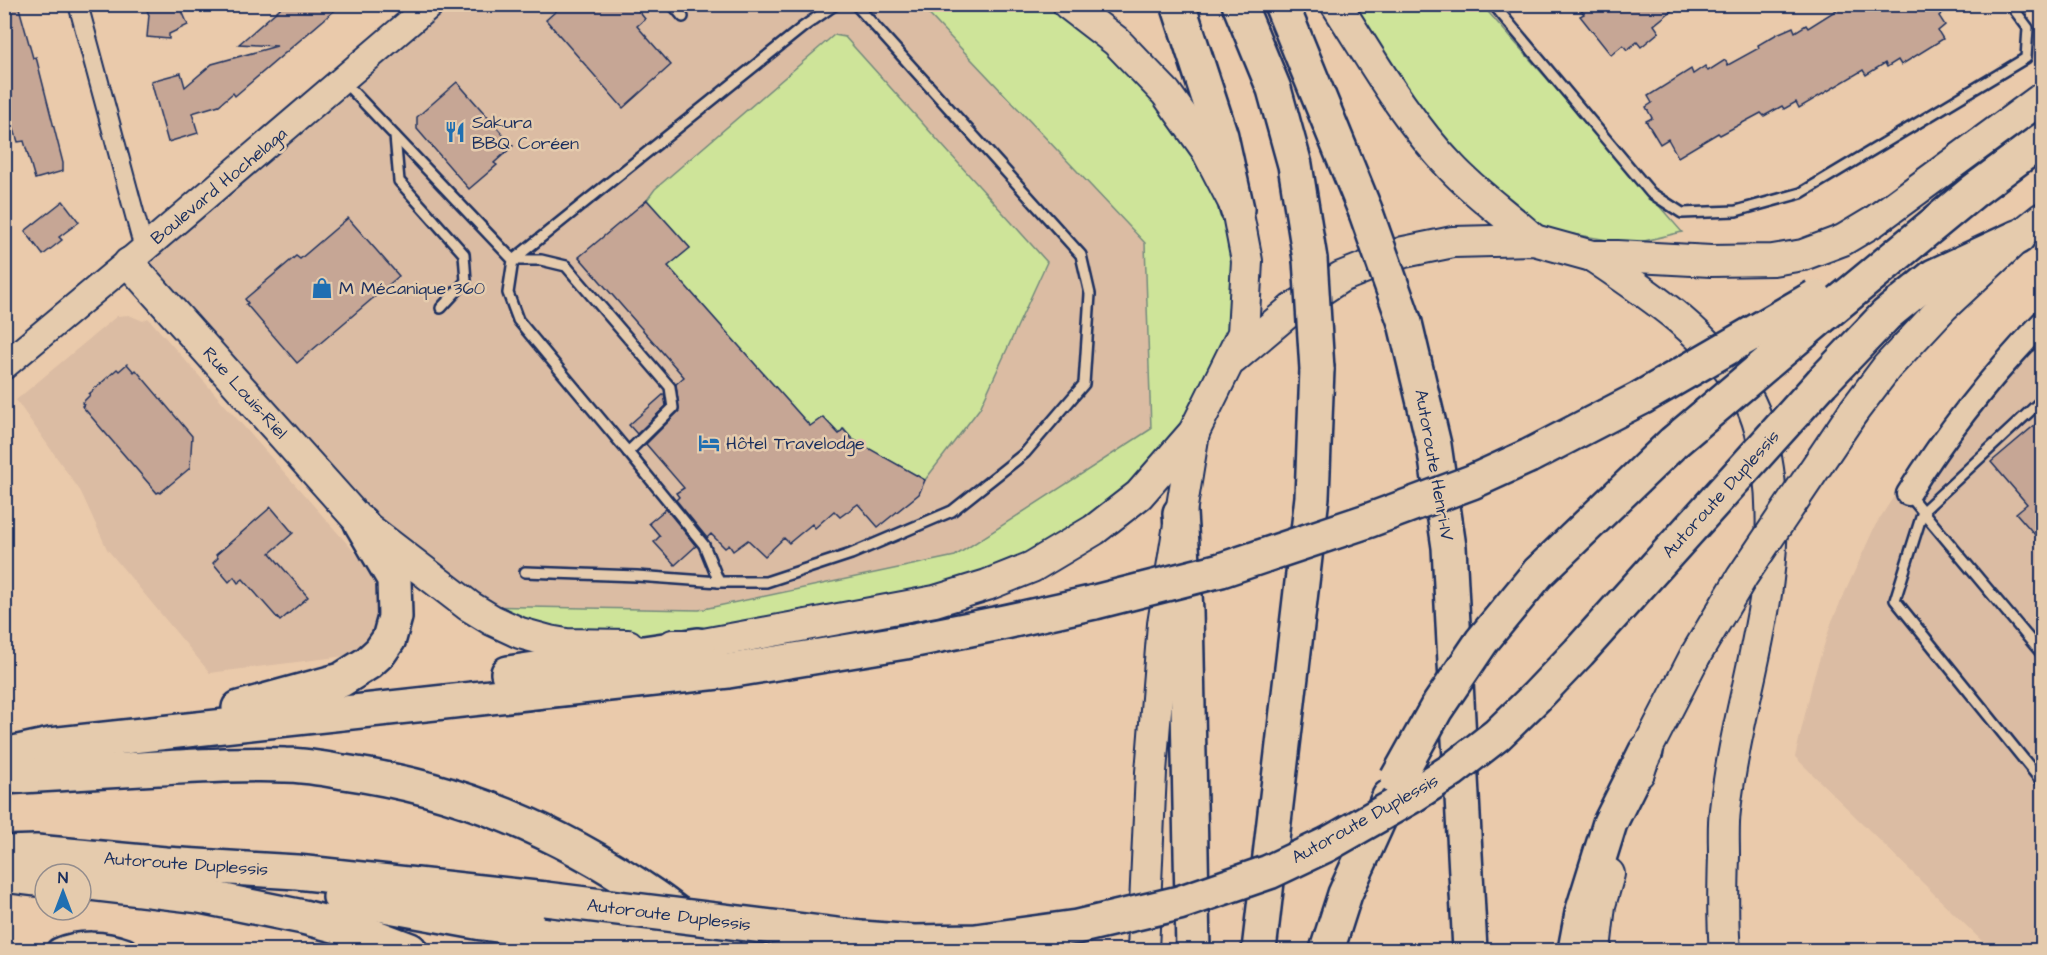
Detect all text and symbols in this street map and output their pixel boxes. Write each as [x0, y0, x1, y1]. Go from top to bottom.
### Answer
place label: Sakura BBQ Coréen [472, 110, 579, 156]
restaurant icon: Sakura BBQ Coréen [443, 120, 467, 144]
street label: Boulevard Hochelaga [145, 121, 293, 251]
shop icon: M Mécanique 360 [310, 276, 334, 300]
place label: M Mécanique 360 [339, 276, 485, 301]
street label: Rue Louis-Riel [197, 341, 293, 445]
street label: Autoroute Henri-IV [1408, 387, 1460, 543]
street label: Autoroute Duplessis [1657, 424, 1785, 564]
hotel icon: Hôtel Travelodge [697, 431, 721, 455]
place label: Hôtel Travelodge [726, 431, 865, 457]
street label: Autoroute Duplessis [1287, 768, 1443, 870]
street label: Autoroute Duplessis [103, 846, 269, 882]
north arrow [33, 862, 93, 922]
text: N [58, 867, 68, 889]
street label: Autoroute Duplessis [586, 893, 752, 937]

